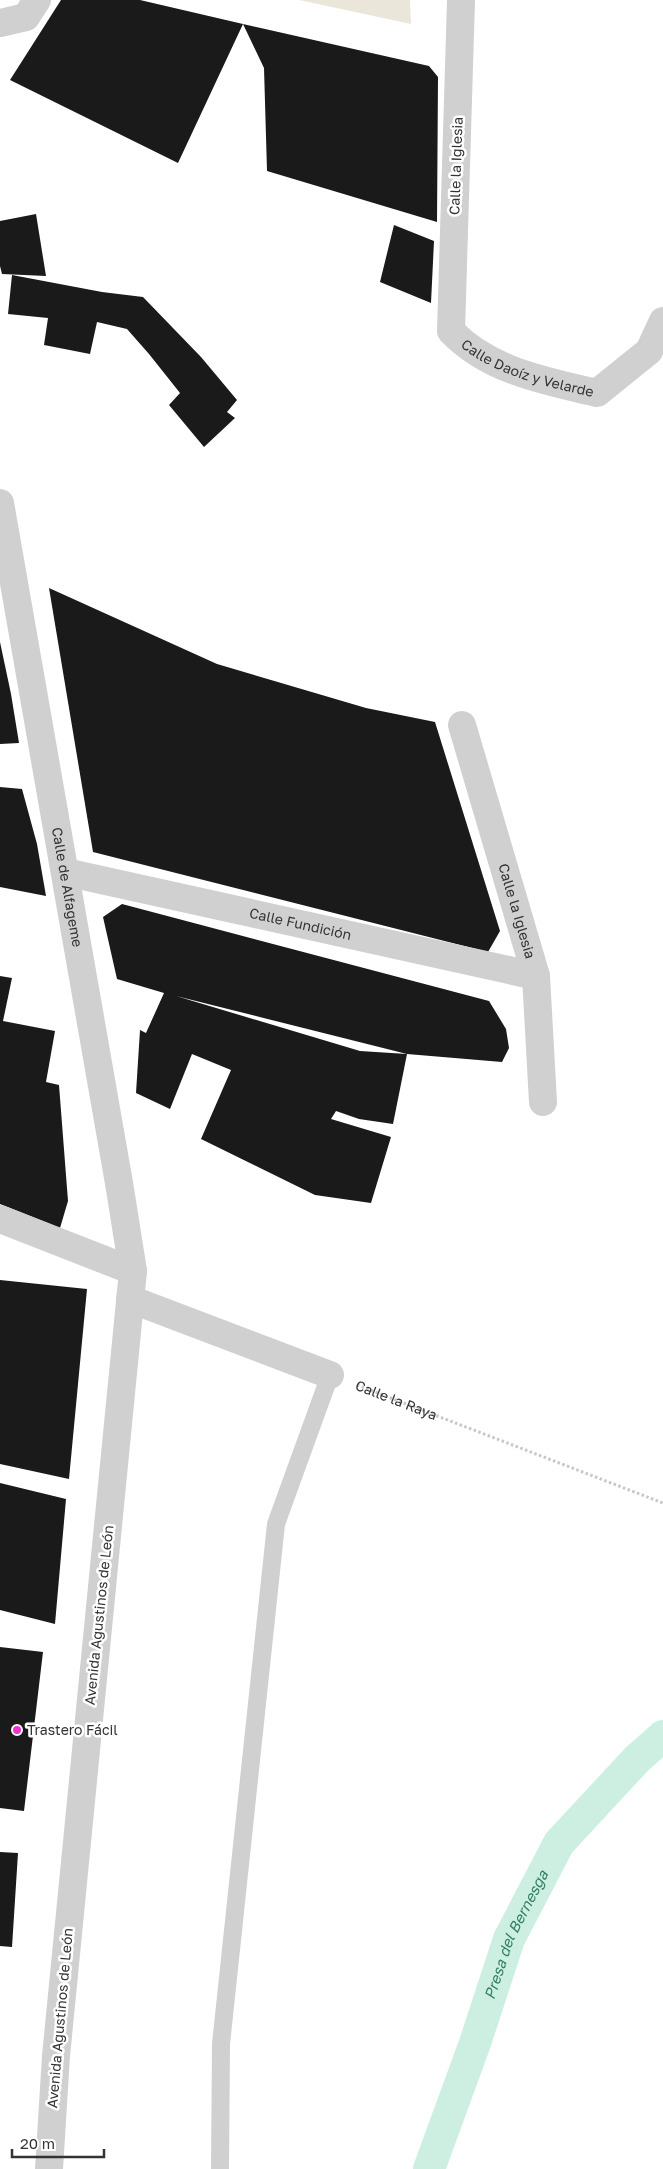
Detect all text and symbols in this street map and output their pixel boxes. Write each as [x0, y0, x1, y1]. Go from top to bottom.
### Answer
street label: Calle la Iglesia [445, 117, 466, 215]
street label: Calle Daoíz y Velarde [458, 335, 595, 400]
street label: Calle de Alfageme [49, 826, 87, 948]
street label: Calle la Iglesia [495, 861, 539, 961]
street label: Calle Fundición [248, 904, 353, 943]
street label: Calle la Raya [353, 1376, 440, 1423]
street label: Avenida Agustinos de León [81, 1524, 116, 1706]
place label: Trastero Fácil [27, 1721, 118, 1738]
marker: Trastero Fácil [11, 1724, 23, 1736]
water label: Presa del Bernesga [480, 1866, 551, 2002]
street label: Avenida Agustinos de León [43, 1927, 76, 2109]
scale bar [12, 2126, 105, 2158]
text: 20 m [20, 2134, 55, 2152]

